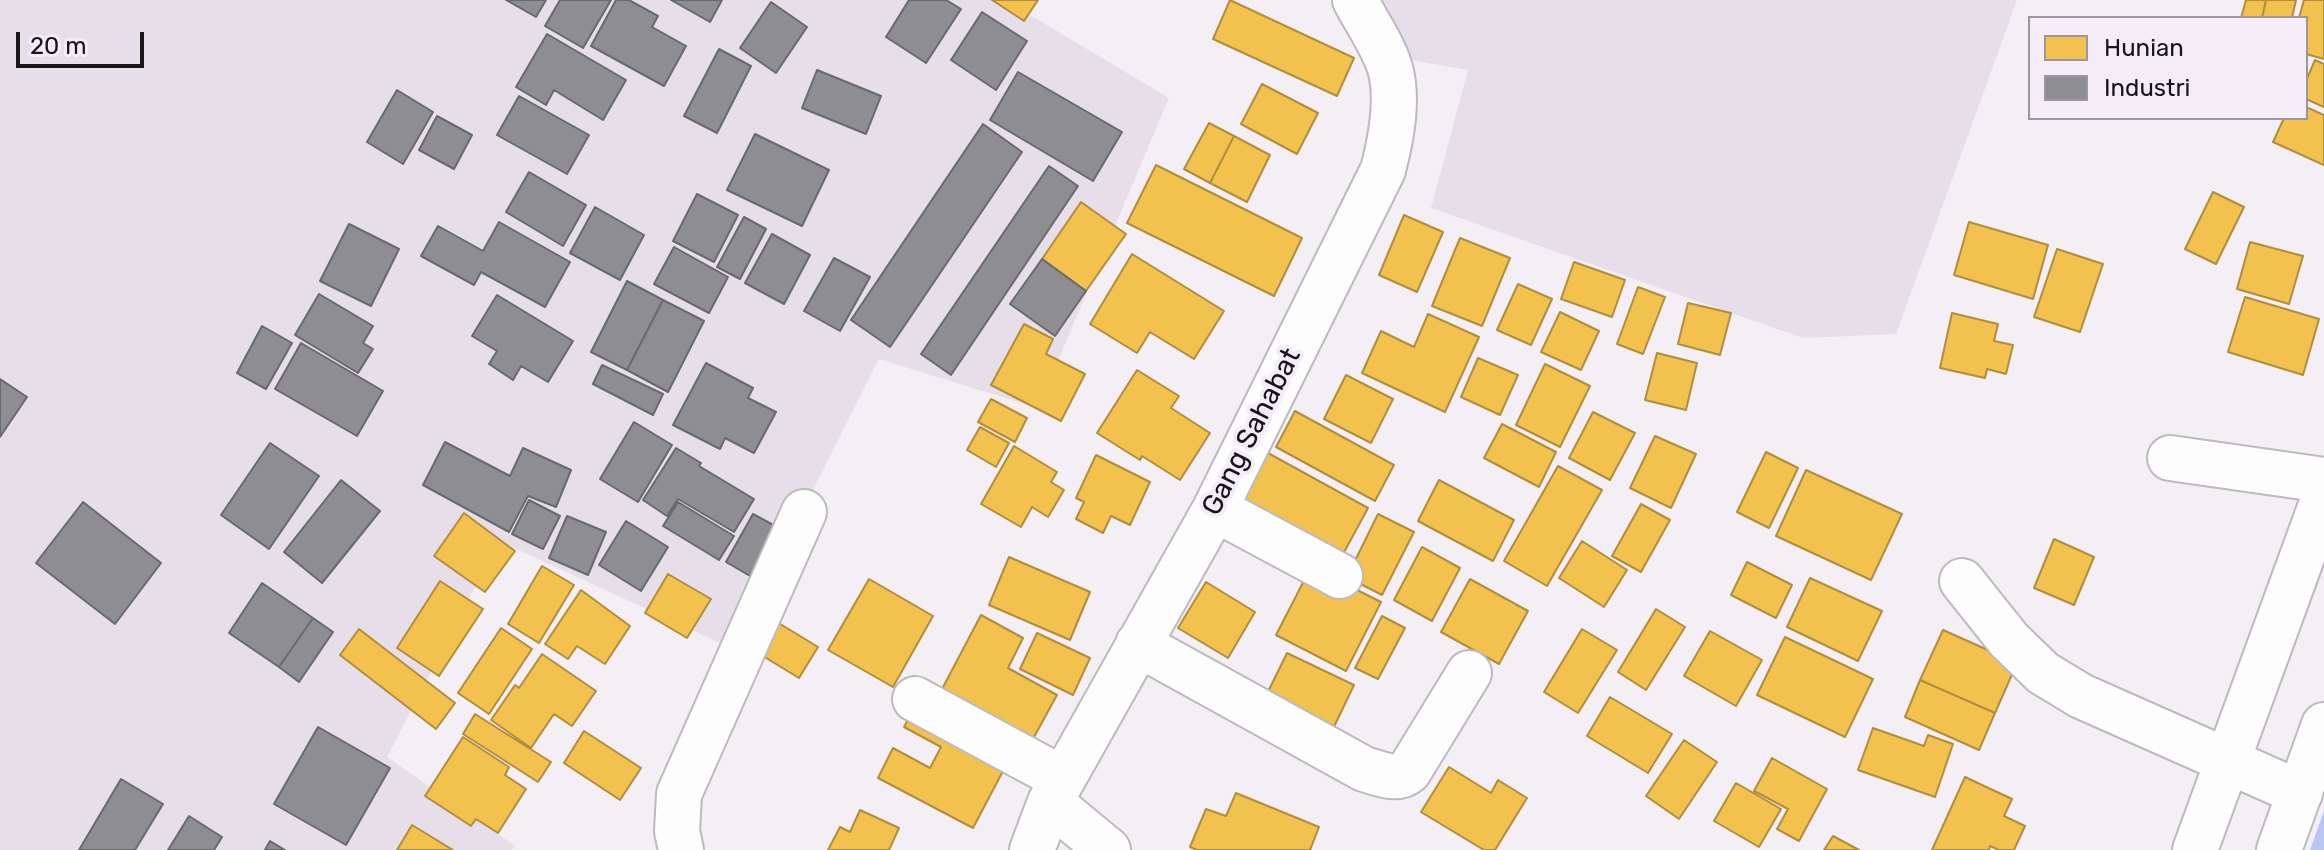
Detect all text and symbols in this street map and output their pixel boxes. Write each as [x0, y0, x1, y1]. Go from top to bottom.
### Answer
scale bar [20, 16, 148, 66]
legend [2028, 16, 2308, 120]
text: 20 m [30, 32, 87, 60]
text: Hunian [2104, 34, 2184, 62]
text: Industri [2104, 74, 2190, 102]
street label: Gang Sahabat [1195, 343, 1309, 521]

